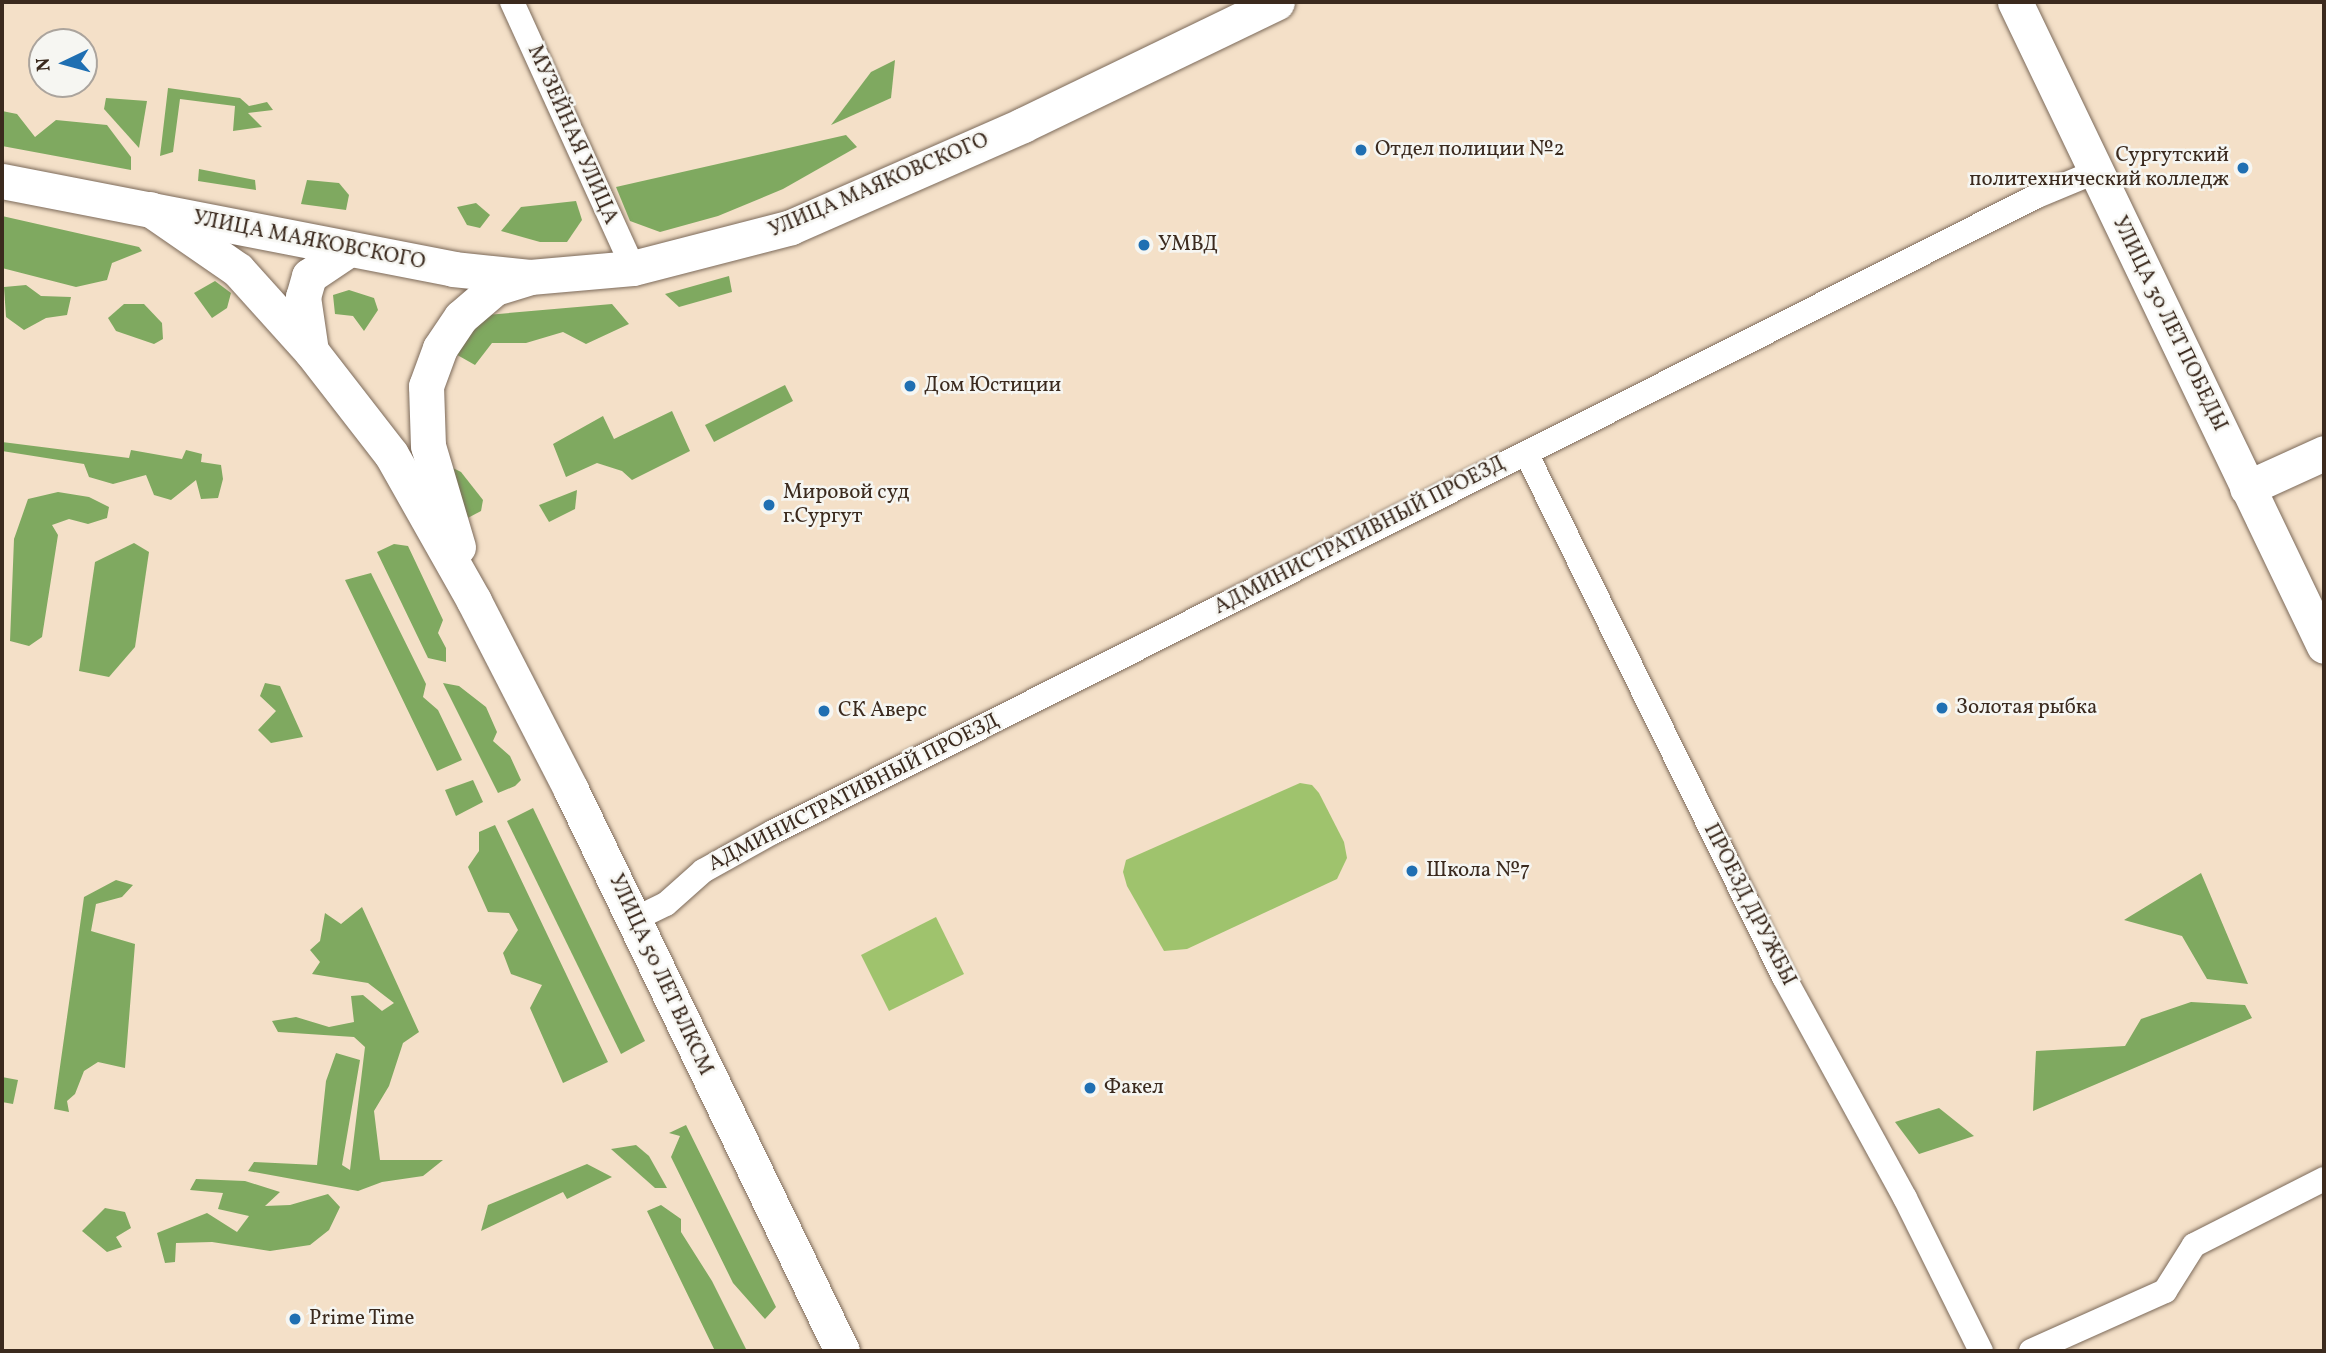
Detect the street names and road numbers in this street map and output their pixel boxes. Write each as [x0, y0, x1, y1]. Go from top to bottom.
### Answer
street label: МУЗЕЙНАЯ УЛИЦА [521, 41, 623, 229]
street label: УЛИЦА МАЯКОВСКОГО [765, 128, 993, 244]
street label: УЛИЦА МАЯКОВСКОГО [191, 206, 427, 276]
street label: УЛИЦА 30 ЛЕТ ПОБЕДЫ [2106, 212, 2232, 436]
street label: АДМИНИСТРАТИВНЫЙ ПРОЕЗД [1210, 451, 1510, 621]
street label: АДМИНИСТРАТИВНЫЙ ПРОЕЗД [704, 708, 1004, 878]
street label: ПРОЕЗД ДРУЖБЫ [1697, 820, 1801, 990]
street label: УЛИЦА 50 ЛЕТ ВЛКСМ [602, 870, 718, 1080]

